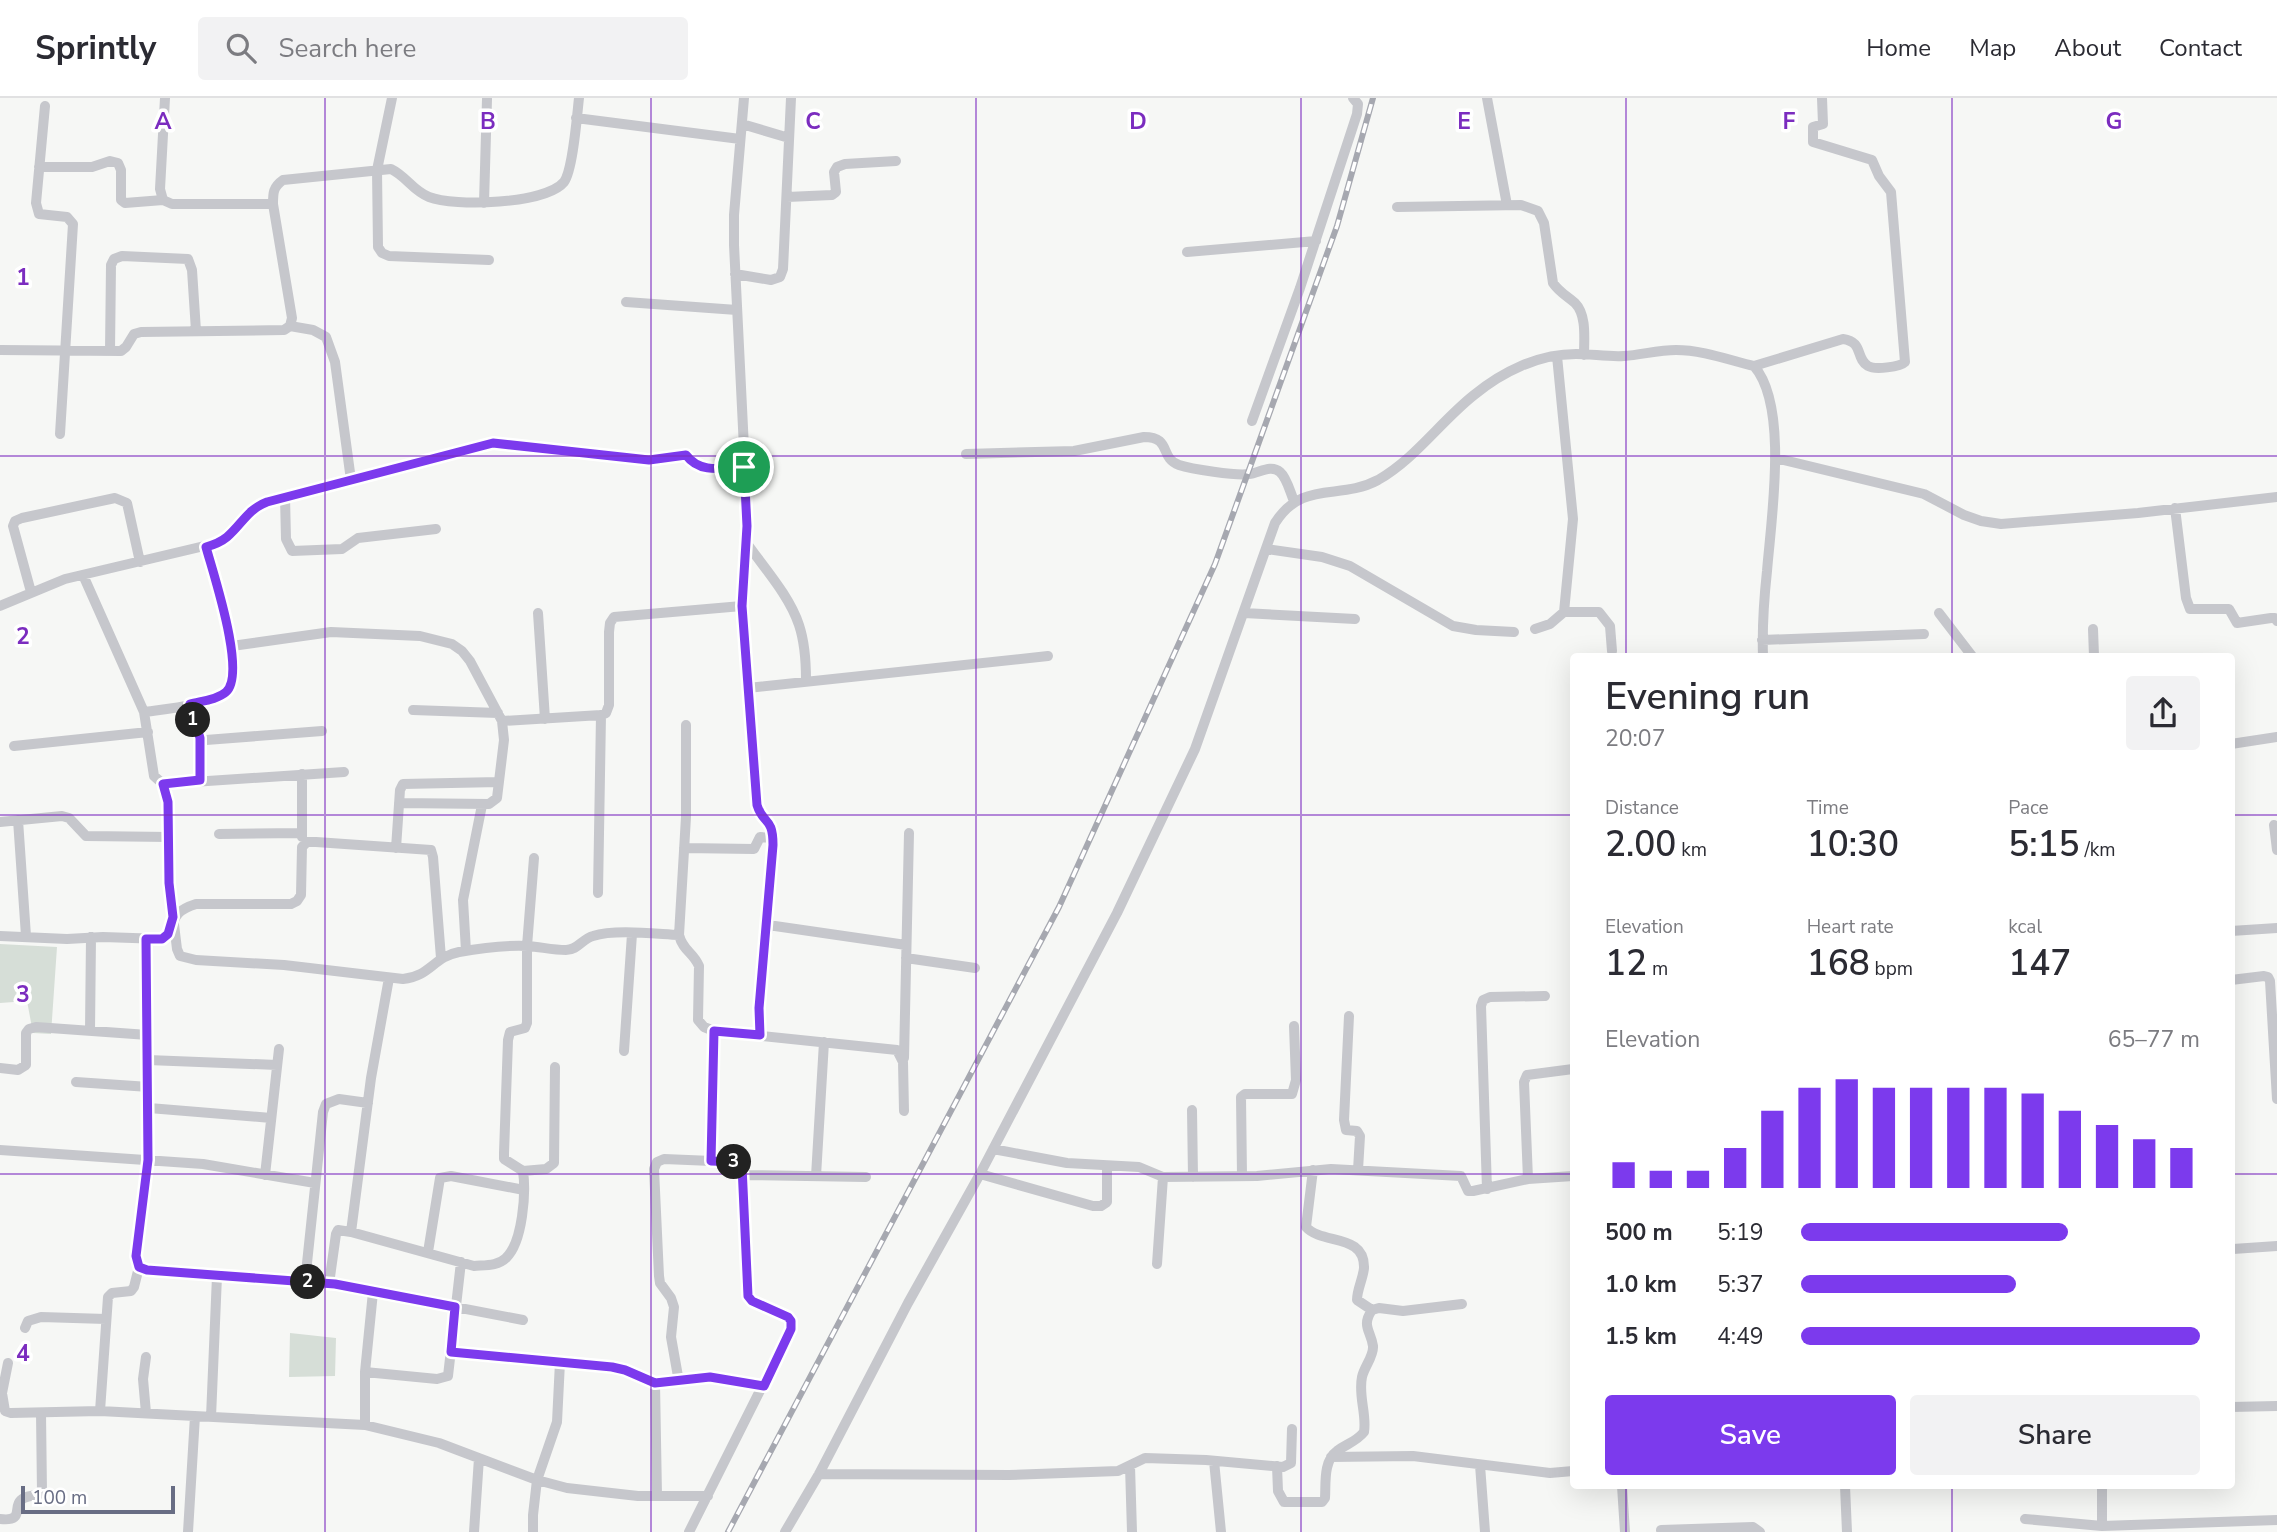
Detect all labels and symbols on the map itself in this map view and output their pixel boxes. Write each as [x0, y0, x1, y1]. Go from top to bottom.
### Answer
text: A [154, 106, 172, 137]
text: B [480, 106, 496, 137]
text: C [805, 106, 821, 137]
text: D [1129, 106, 1147, 137]
text: E [1457, 106, 1471, 137]
text: F [1783, 106, 1796, 137]
text: G [2106, 106, 2122, 137]
text: 1 [16, 262, 30, 293]
pin [714, 437, 774, 497]
text: 2 [16, 621, 30, 652]
pin: 1 [176, 702, 210, 738]
text: 3 [16, 979, 30, 1010]
pin: 3 [716, 1144, 752, 1180]
pin: 2 [290, 1264, 326, 1300]
text: 4 [16, 1338, 30, 1369]
scale bar [21, 1483, 175, 1515]

